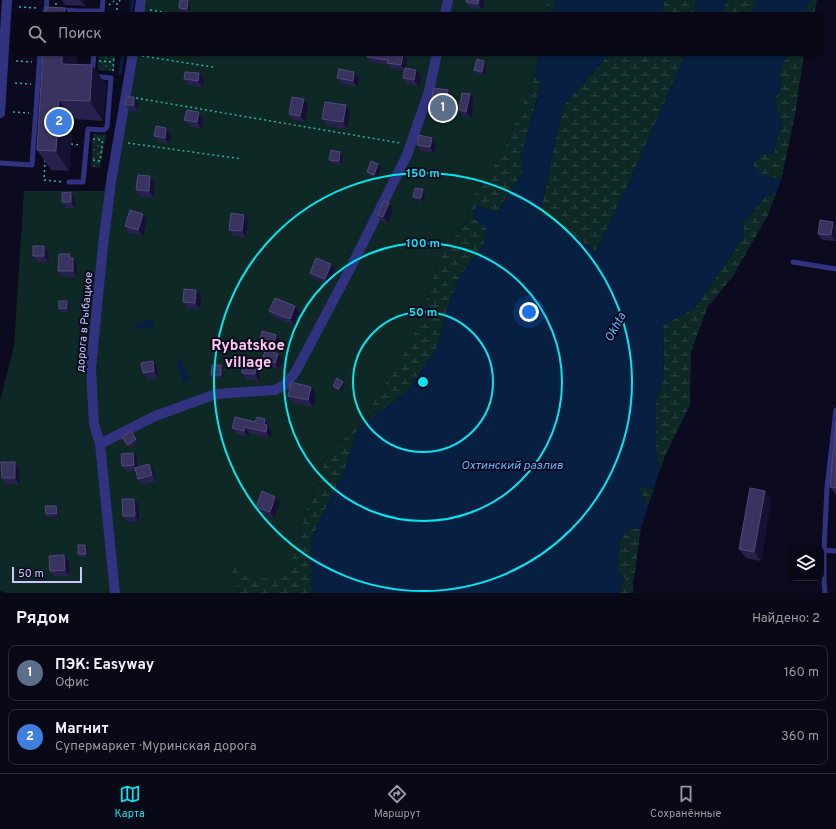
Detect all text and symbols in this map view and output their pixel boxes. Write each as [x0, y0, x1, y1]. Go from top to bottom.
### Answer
search box [12, 12, 824, 56]
icon: search [26, 23, 48, 45]
text: Поиск [58, 25, 102, 44]
pin: 1 [430, 93, 456, 123]
pin: 2 [46, 107, 72, 137]
text: 150 m [406, 166, 440, 182]
text: 100 m [406, 236, 440, 252]
street label: дорога в Рыбацкое [74, 271, 96, 373]
your location [519, 302, 539, 322]
text: 50 m [409, 305, 437, 321]
water label: Okhta [602, 309, 631, 345]
district label: Rybatskoe village [211, 337, 285, 373]
centre of rings [416, 375, 430, 389]
water label: Охтинский разлив [461, 458, 563, 474]
map controls [788, 545, 824, 581]
button: layers [788, 545, 824, 581]
scale bar [12, 565, 82, 584]
text: 50 m [18, 567, 44, 581]
text: Рядом [16, 608, 69, 630]
text: Найдено: 2 [752, 611, 820, 627]
text: ПЭК: Easyway [55, 656, 154, 675]
text: 1 [27, 665, 33, 681]
text: 160 m [784, 665, 819, 681]
text: Офис [55, 675, 89, 691]
text: Магнит [55, 720, 108, 739]
text: 2 [26, 729, 34, 745]
text: 360 m [781, 729, 819, 745]
text: Супермаркет · Муринская дорога [55, 739, 256, 755]
tab: Карта [115, 783, 145, 821]
tab: Маршрут [374, 783, 421, 821]
tab: Сохранённые [650, 783, 721, 821]

